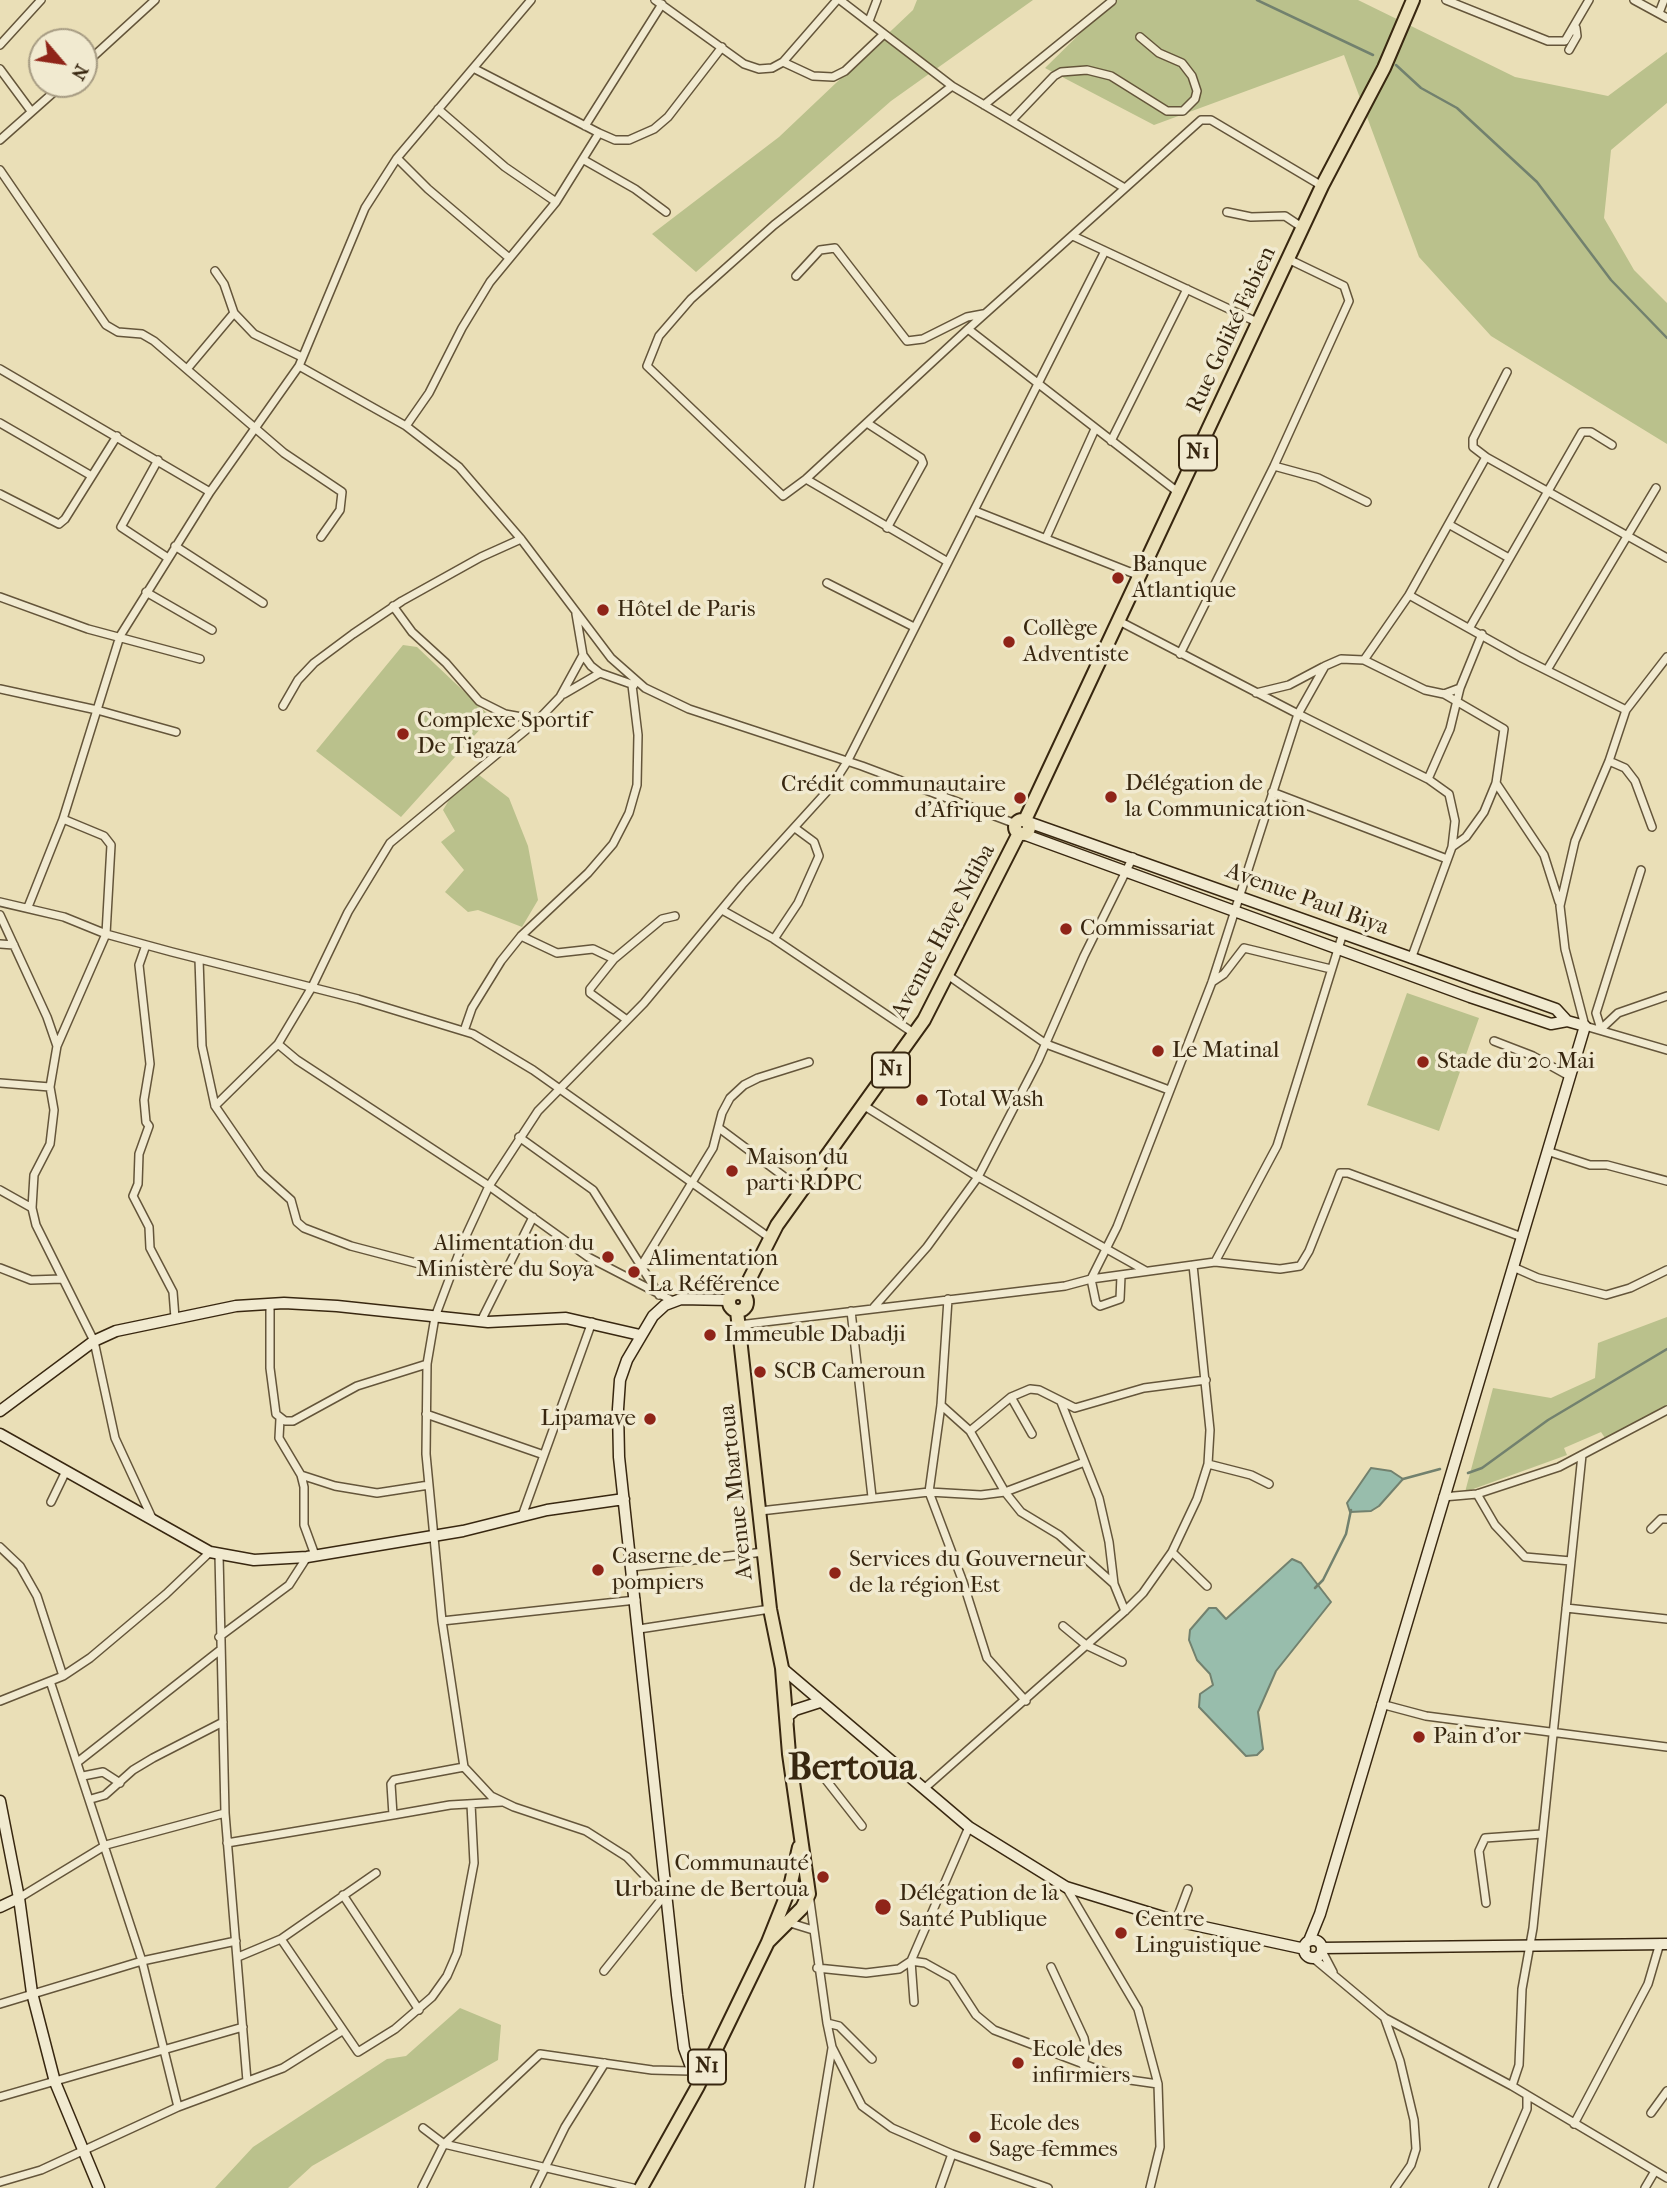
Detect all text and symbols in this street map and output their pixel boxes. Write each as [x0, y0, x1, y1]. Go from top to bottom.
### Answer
north arrow [28, 28, 98, 98]
text: N [67, 61, 93, 84]
street label: Rue Goliké Fabien [1181, 242, 1283, 418]
road number: N1 [1179, 435, 1217, 470]
place label: Banque Atlantique [1132, 551, 1236, 605]
marker: Banque Atlantique [1110, 570, 1126, 586]
place label: Hôtel de Paris [617, 596, 755, 624]
marker: Hôtel de Paris [595, 602, 611, 618]
place label: Collège Adventiste [1023, 615, 1129, 669]
marker: Collège Adventiste [1001, 634, 1017, 650]
place label: Complexe Sportif De Tigaza [417, 707, 589, 761]
marker: Complexe Sportif De Tigaza [395, 726, 411, 742]
place label: Délégation de la Communication [1125, 770, 1305, 824]
place label: Crédit communautaire d'Afrique [781, 771, 1006, 825]
marker: Délégation de la Communication [1103, 789, 1119, 805]
marker: Crédit communautaire d'Afrique [1012, 790, 1028, 806]
street label: Avenue Haye Ndiba [886, 840, 1002, 1024]
street label: Avenue Paul Biya [1222, 858, 1392, 942]
place label: Commissariat [1080, 915, 1215, 943]
marker: Commissariat [1058, 921, 1074, 937]
place label: Le Matinal [1172, 1037, 1279, 1065]
marker: Le Matinal [1150, 1043, 1166, 1059]
place label: Stade du 20 Mai [1437, 1048, 1595, 1076]
road number: N1 [872, 1052, 910, 1088]
marker: Stade du 20 Mai [1415, 1054, 1431, 1070]
place label: Total Wash [936, 1086, 1044, 1114]
marker: Total Wash [914, 1092, 930, 1108]
place label: Maison du parti RDPC [746, 1144, 862, 1198]
marker: Maison du parti RDPC [724, 1163, 740, 1179]
place label: Alimentation du Ministère du Soya [416, 1230, 594, 1284]
place label: Alimentation La Référence [648, 1245, 780, 1299]
marker: Alimentation du Ministère du Soya [600, 1249, 616, 1265]
marker: Alimentation La Référence [626, 1264, 642, 1280]
place label: Immeuble Dabadji [724, 1321, 906, 1349]
marker: Immeuble Dabadji [702, 1327, 718, 1343]
place label: SCB Cameroun [774, 1358, 925, 1386]
marker: SCB Cameroun [752, 1364, 768, 1380]
street label: Avenue Mbartoua [714, 1403, 760, 1581]
place label: Lipamave [540, 1405, 636, 1433]
marker: Lipamave [642, 1411, 658, 1427]
place label: Caserne de pompiers [612, 1543, 721, 1597]
place label: Services du Gouverneur de la région Est [849, 1546, 1086, 1600]
marker: Caserne de pompiers [590, 1562, 606, 1578]
marker: Services du Gouverneur de la région Est [827, 1565, 843, 1581]
place label: Pain d'or [1433, 1723, 1521, 1751]
marker: Pain d'or [1411, 1729, 1427, 1745]
district label: Bertoua [788, 1748, 916, 1792]
place label: Communauté Urbaine de Bertoua [614, 1850, 809, 1904]
marker: Communauté Urbaine de Bertoua [815, 1869, 831, 1885]
place label: Délégation de la Santé Publique [899, 1880, 1059, 1934]
marker: Délégation de la Santé Publique [873, 1897, 893, 1917]
place label: Centre Linguistique [1135, 1906, 1261, 1960]
marker: Centre Linguistique [1113, 1925, 1129, 1941]
place label: Ecole des infirmiers [1032, 2036, 1130, 2090]
road number: N1 [688, 2050, 726, 2084]
marker: Ecole des infirmiers [1010, 2055, 1026, 2071]
place label: Ecole des Sage-femmes [989, 2110, 1118, 2164]
marker: Ecole des Sage-femmes [967, 2129, 983, 2145]

